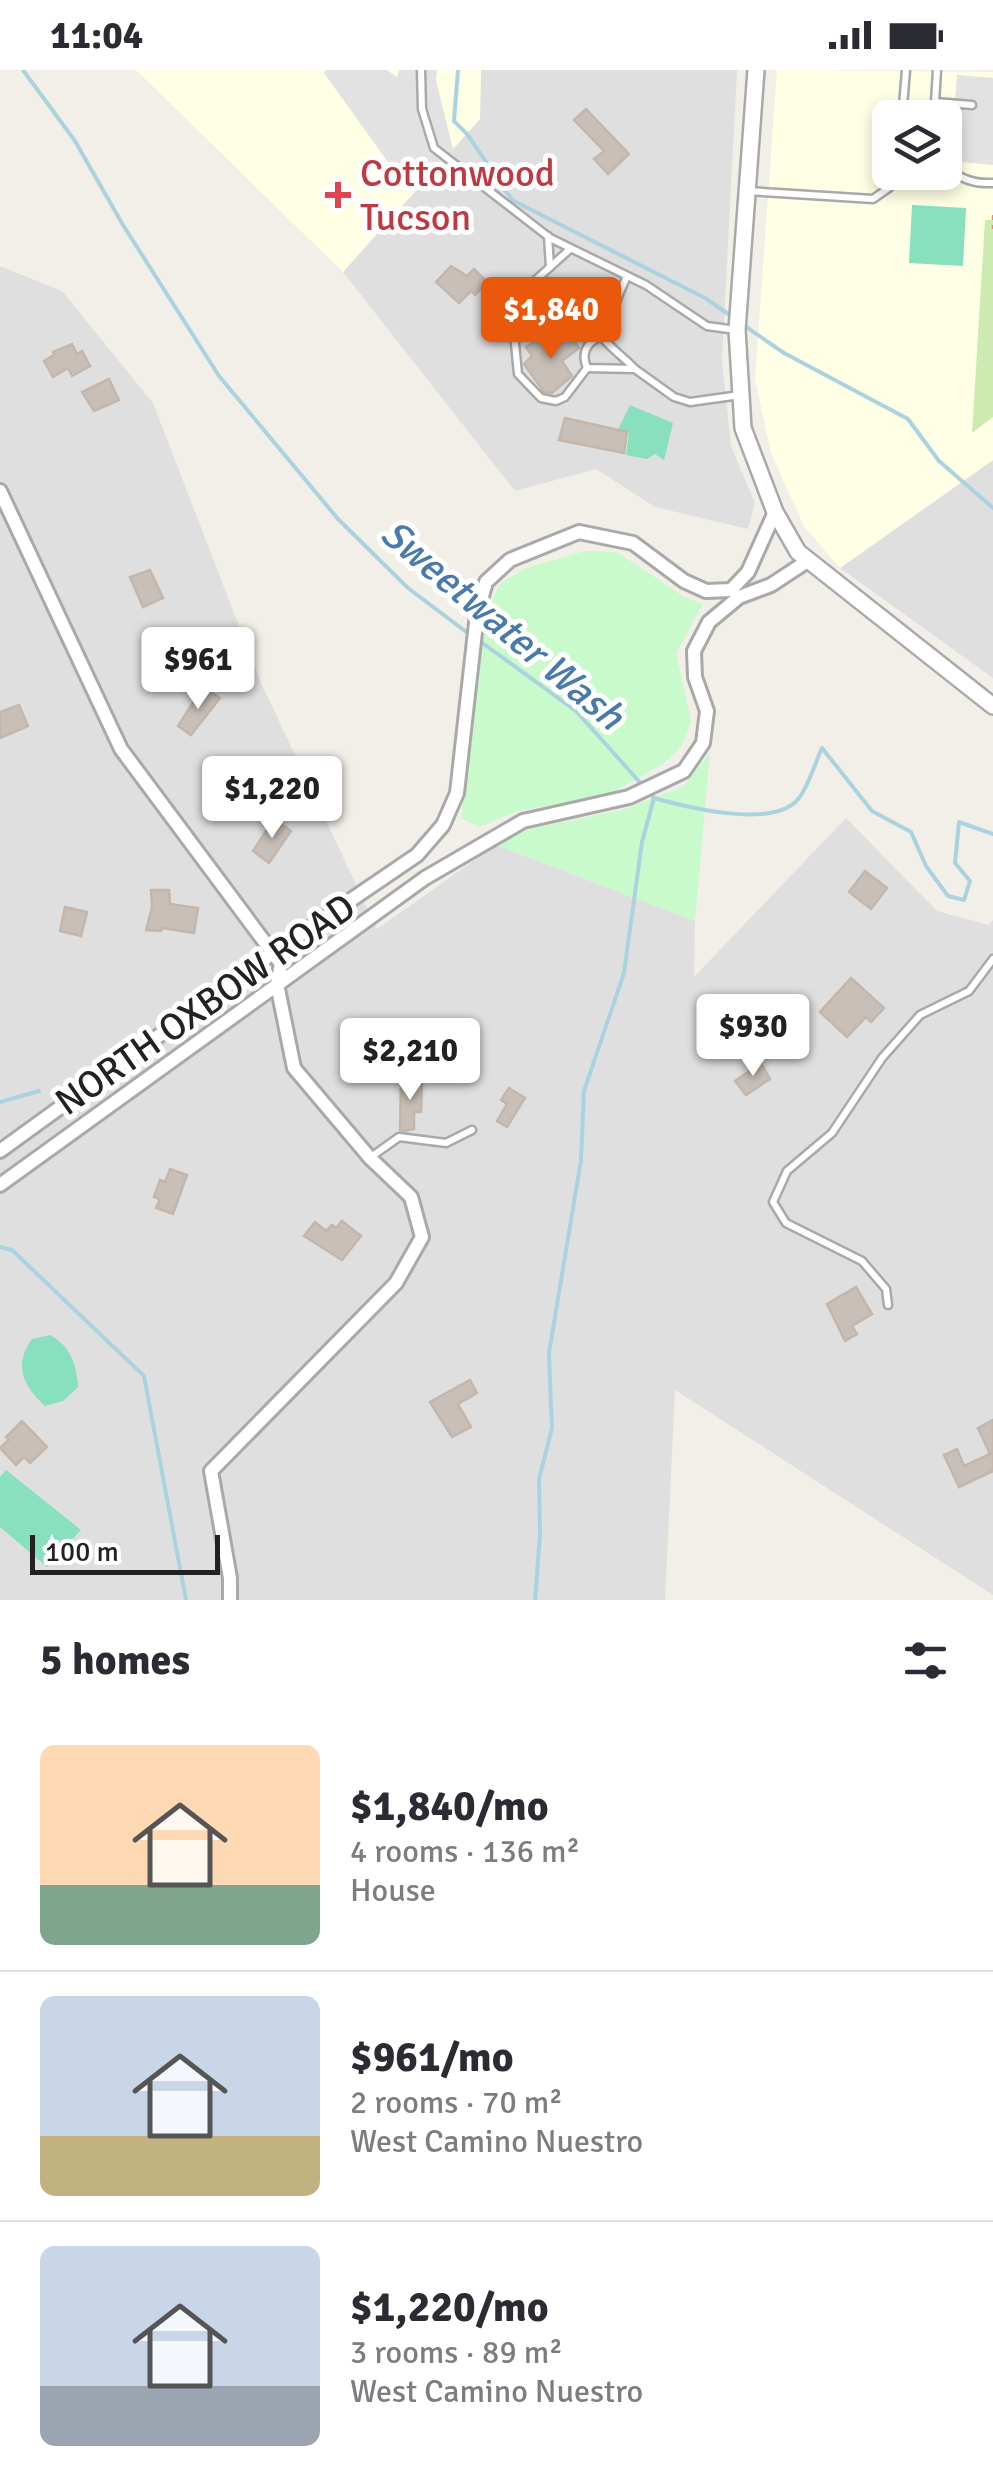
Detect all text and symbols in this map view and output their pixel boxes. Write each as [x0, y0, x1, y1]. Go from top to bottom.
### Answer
text: 11:04 [50, 12, 143, 59]
map controls [872, 100, 962, 190]
button: layers [872, 100, 962, 190]
place label: Cottonwood Tucson [360, 150, 555, 241]
marker: Cottonwood Tucson [325, 182, 351, 208]
pin: $1,840 [470, 277, 632, 362]
text: $1,840 [503, 290, 599, 329]
water label: Sweetwater Wash [371, 509, 635, 742]
pin: $961 [139, 627, 257, 712]
text: $961 [163, 640, 233, 679]
pin: $1,220 [191, 756, 353, 841]
text: $1,220 [224, 769, 320, 808]
street label: NORTH OXBOW ROAD [46, 883, 364, 1126]
pin: $930 [694, 994, 812, 1079]
text: $930 [718, 1007, 788, 1046]
pin: $2,210 [329, 1018, 491, 1103]
text: $2,210 [362, 1031, 458, 1070]
scale bar [30, 1530, 220, 1574]
text: 100 m [45, 1535, 119, 1569]
icon: filters [898, 1633, 953, 1688]
text: 5 homes [40, 1635, 190, 1686]
text: $1,840/mo [350, 1781, 549, 1832]
icon: home [120, 1785, 240, 1905]
text: 4 rooms · 136 m² [350, 1832, 580, 1871]
text: House [350, 1871, 436, 1910]
text: $961/mo [350, 2032, 514, 2083]
icon: home [120, 2036, 240, 2156]
text: 2 rooms · 70 m² [350, 2083, 563, 2122]
text: West Camino Nuestro [350, 2122, 643, 2161]
text: $1,220/mo [350, 2282, 549, 2333]
icon: home [120, 2286, 240, 2406]
text: 3 rooms · 89 m² [350, 2333, 563, 2372]
text: West Camino Nuestro [350, 2372, 643, 2411]

